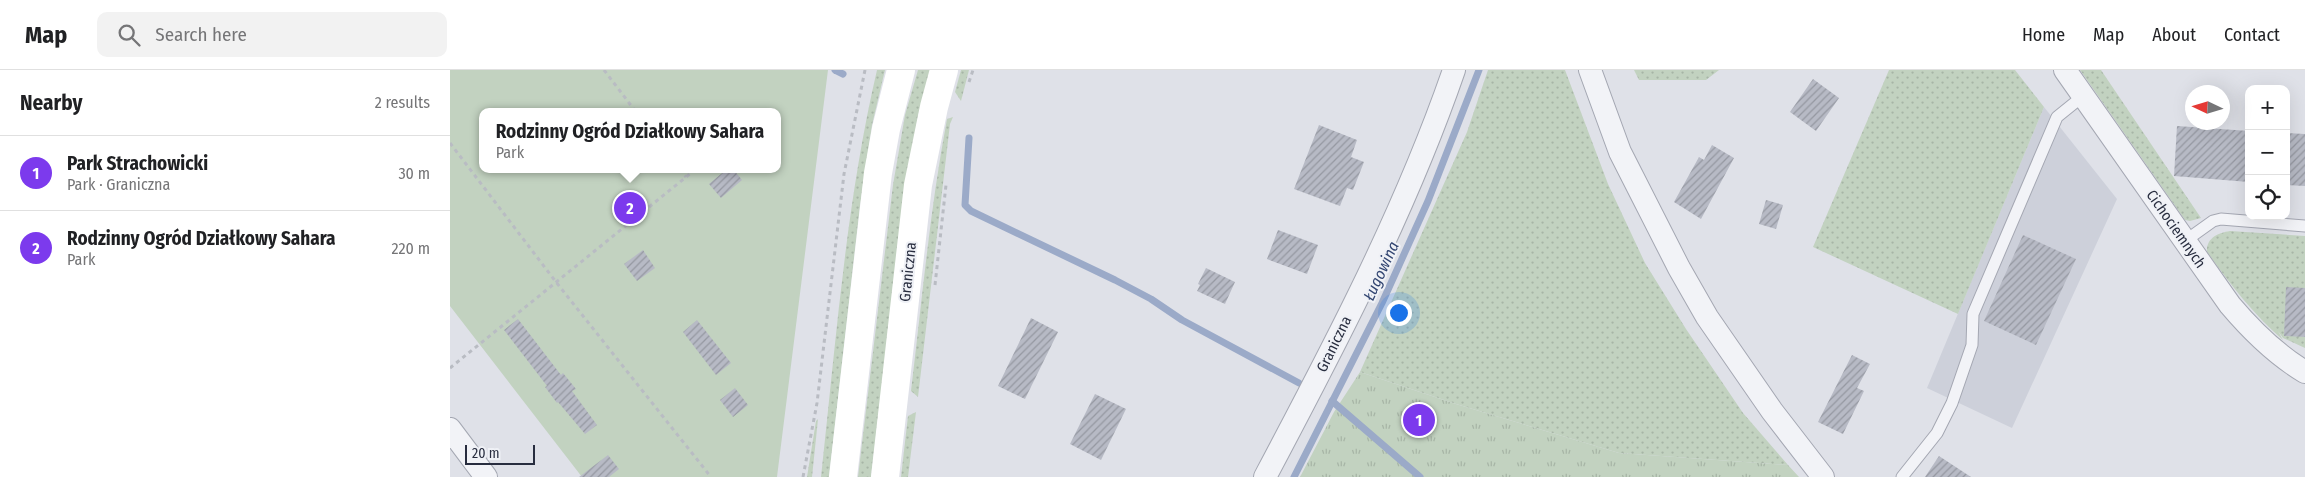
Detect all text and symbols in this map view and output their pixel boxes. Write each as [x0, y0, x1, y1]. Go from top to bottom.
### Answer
search box [97, 12, 447, 57]
text: Map [25, 21, 67, 49]
icon: search [115, 21, 143, 49]
text: Search here [155, 23, 247, 46]
text: Home [2022, 24, 2065, 46]
text: Map [2093, 24, 2124, 46]
text: About [2152, 24, 2196, 46]
text: Contact [2224, 24, 2280, 46]
north arrow [2185, 85, 2230, 130]
map controls [2245, 85, 2290, 220]
button: + [2245, 85, 2290, 130]
text: Nearby [20, 90, 82, 116]
text: 2 results [375, 93, 430, 112]
popup [479, 108, 781, 173]
text: Rodzinny Ogród Działkowy Sahara [496, 120, 764, 143]
button: − [2245, 130, 2290, 175]
text: Park [496, 143, 524, 162]
text: Park Strachowicki [67, 152, 208, 175]
text: 1 [33, 164, 39, 183]
text: 30 m [398, 164, 430, 183]
text: Park · Graniczna [67, 175, 170, 194]
button: locate [2245, 175, 2290, 220]
street label: Cichociemnych [2142, 186, 2210, 272]
pin: 2 [614, 189, 646, 227]
text: Rodzinny Ogród Działkowy Sahara [67, 227, 336, 250]
water label: Ługowina [1359, 238, 1403, 304]
text: 2 [32, 239, 40, 258]
text: 220 m [391, 239, 430, 258]
street label: Graniczna [896, 241, 920, 303]
text: Park [67, 250, 95, 269]
your location [1386, 300, 1412, 326]
street label: Graniczna [1313, 313, 1355, 375]
pin: 1 [1403, 401, 1435, 439]
scale bar [465, 442, 535, 465]
text: 20 m [472, 445, 500, 462]

